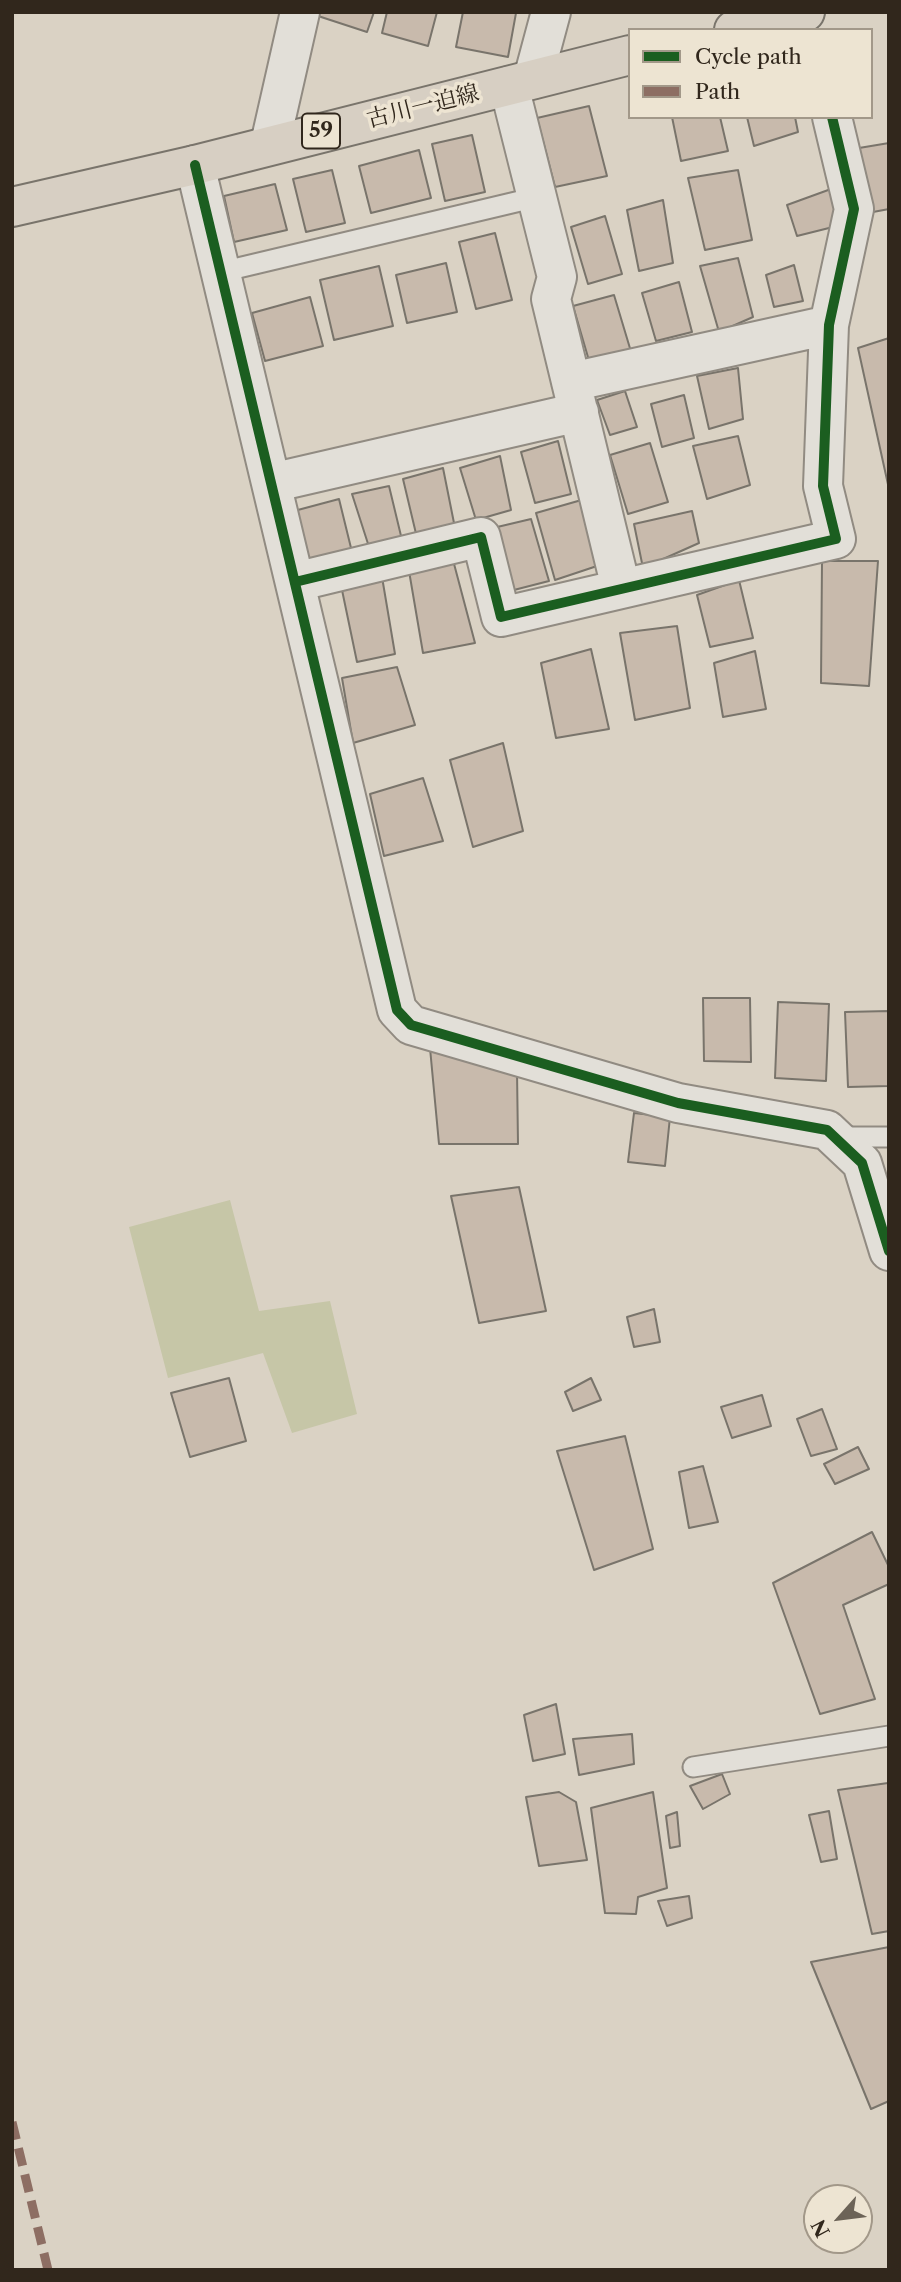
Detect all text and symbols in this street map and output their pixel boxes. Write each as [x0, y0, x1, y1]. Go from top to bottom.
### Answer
legend [628, 28, 873, 119]
text: Cycle path [695, 44, 802, 69]
text: Path [695, 79, 740, 104]
street label: 古川一迫線 [364, 80, 482, 134]
road number: 59 [302, 114, 340, 148]
north arrow [803, 2184, 873, 2254]
text: N [807, 2215, 835, 2241]

